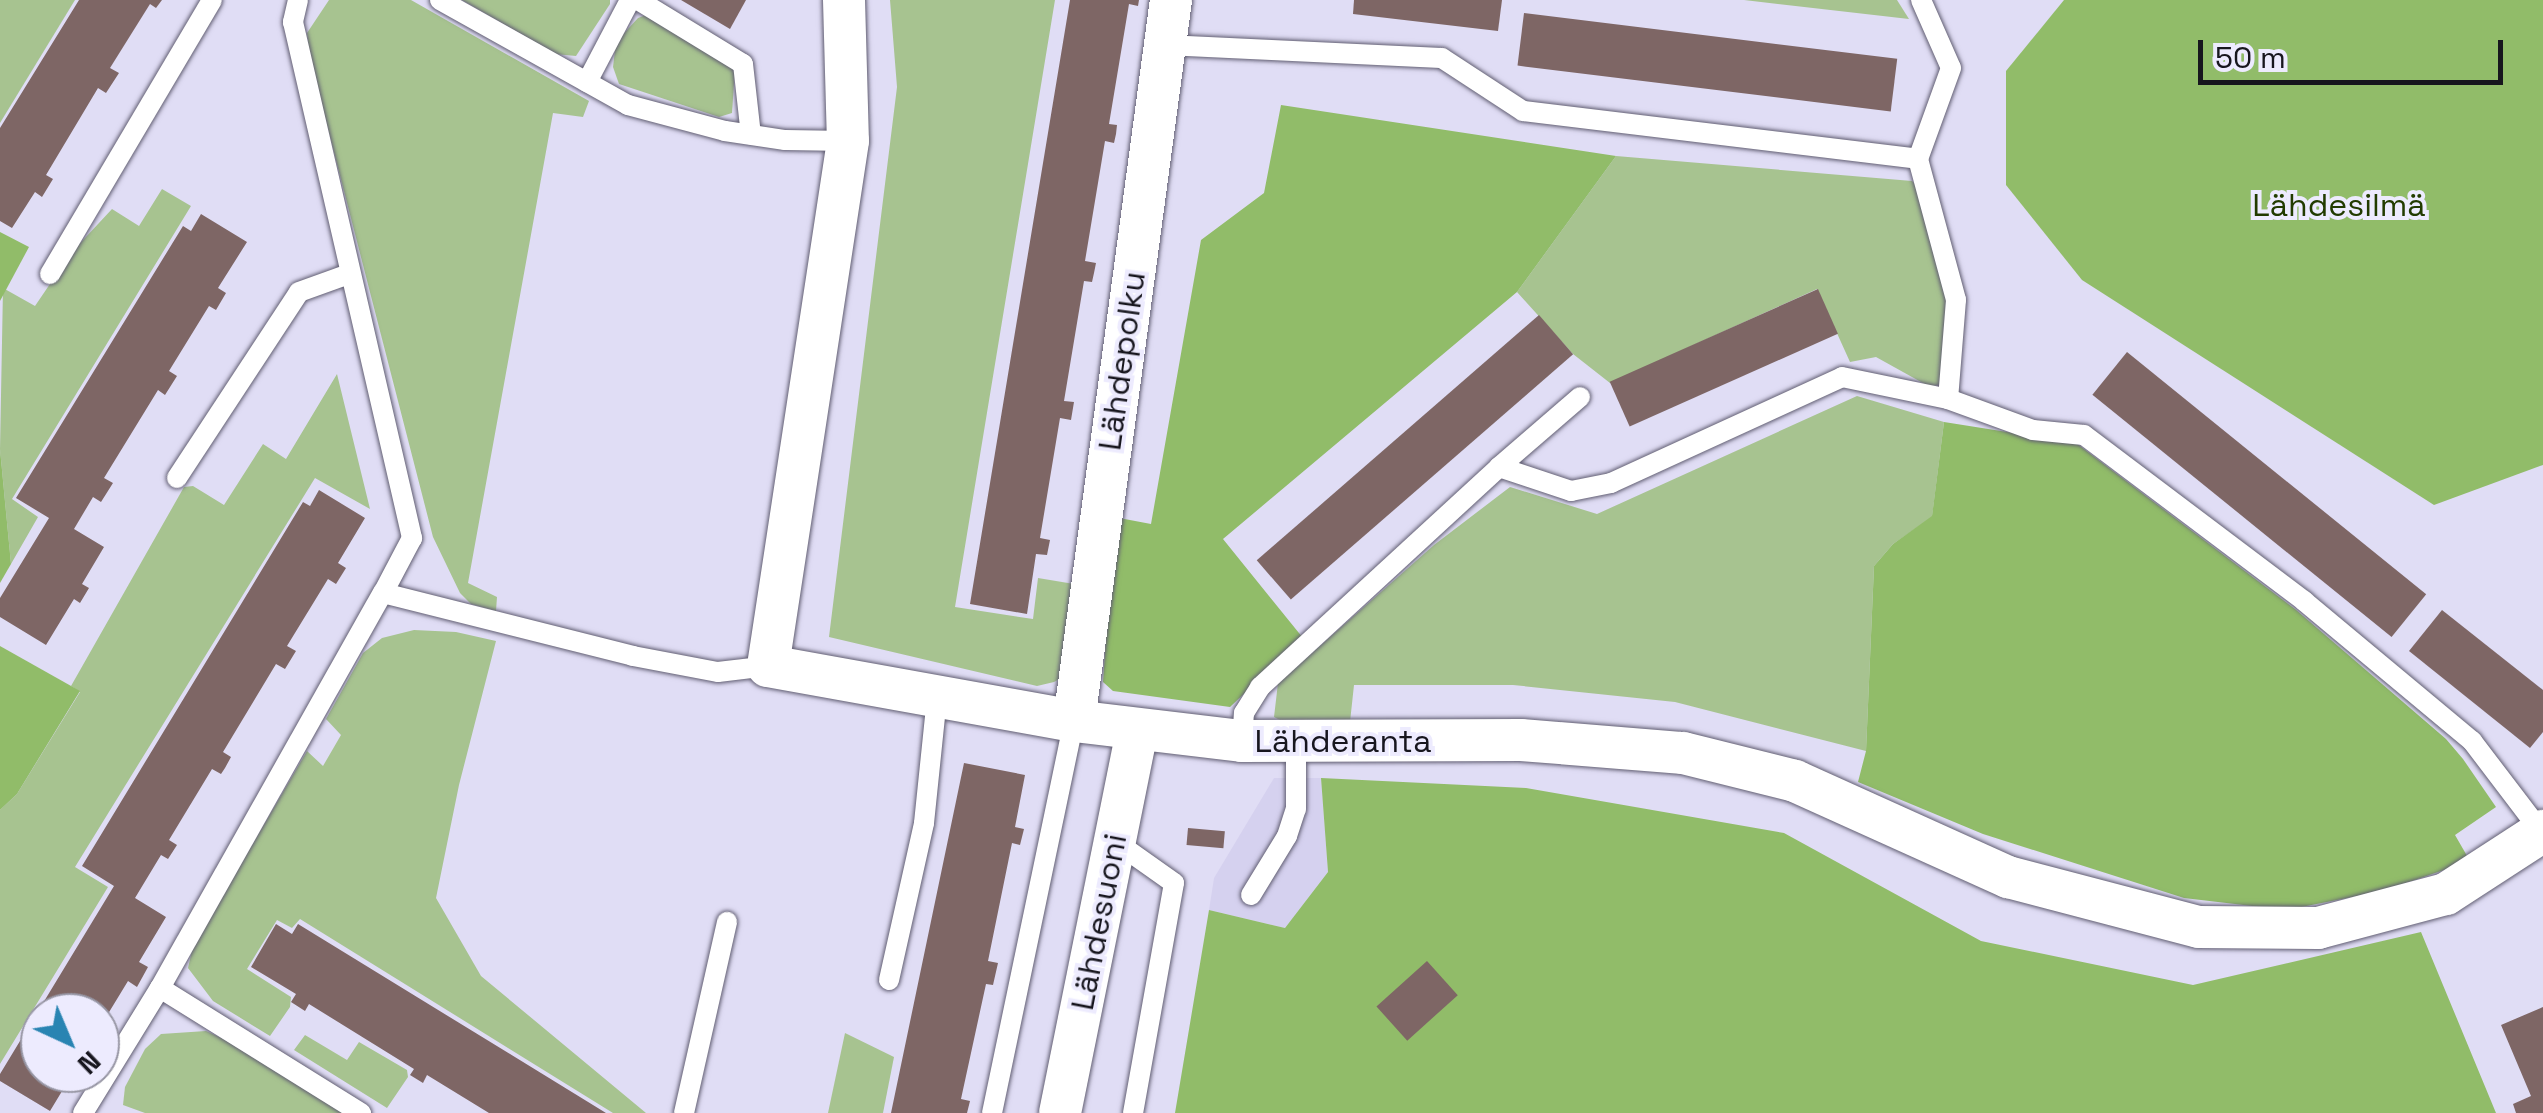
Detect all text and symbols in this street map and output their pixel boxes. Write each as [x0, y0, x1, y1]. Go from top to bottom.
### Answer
scale bar [2203, 20, 2508, 82]
text: 50 m [2215, 38, 2286, 77]
park label: Lähdesilmä [2252, 186, 2426, 224]
street label: Lähdepolku [1090, 269, 1154, 453]
street label: Lähderanta [1254, 722, 1432, 760]
street label: Lähdesuoni [1063, 831, 1135, 1013]
north arrow [20, 993, 120, 1093]
text: N [70, 1044, 109, 1083]

